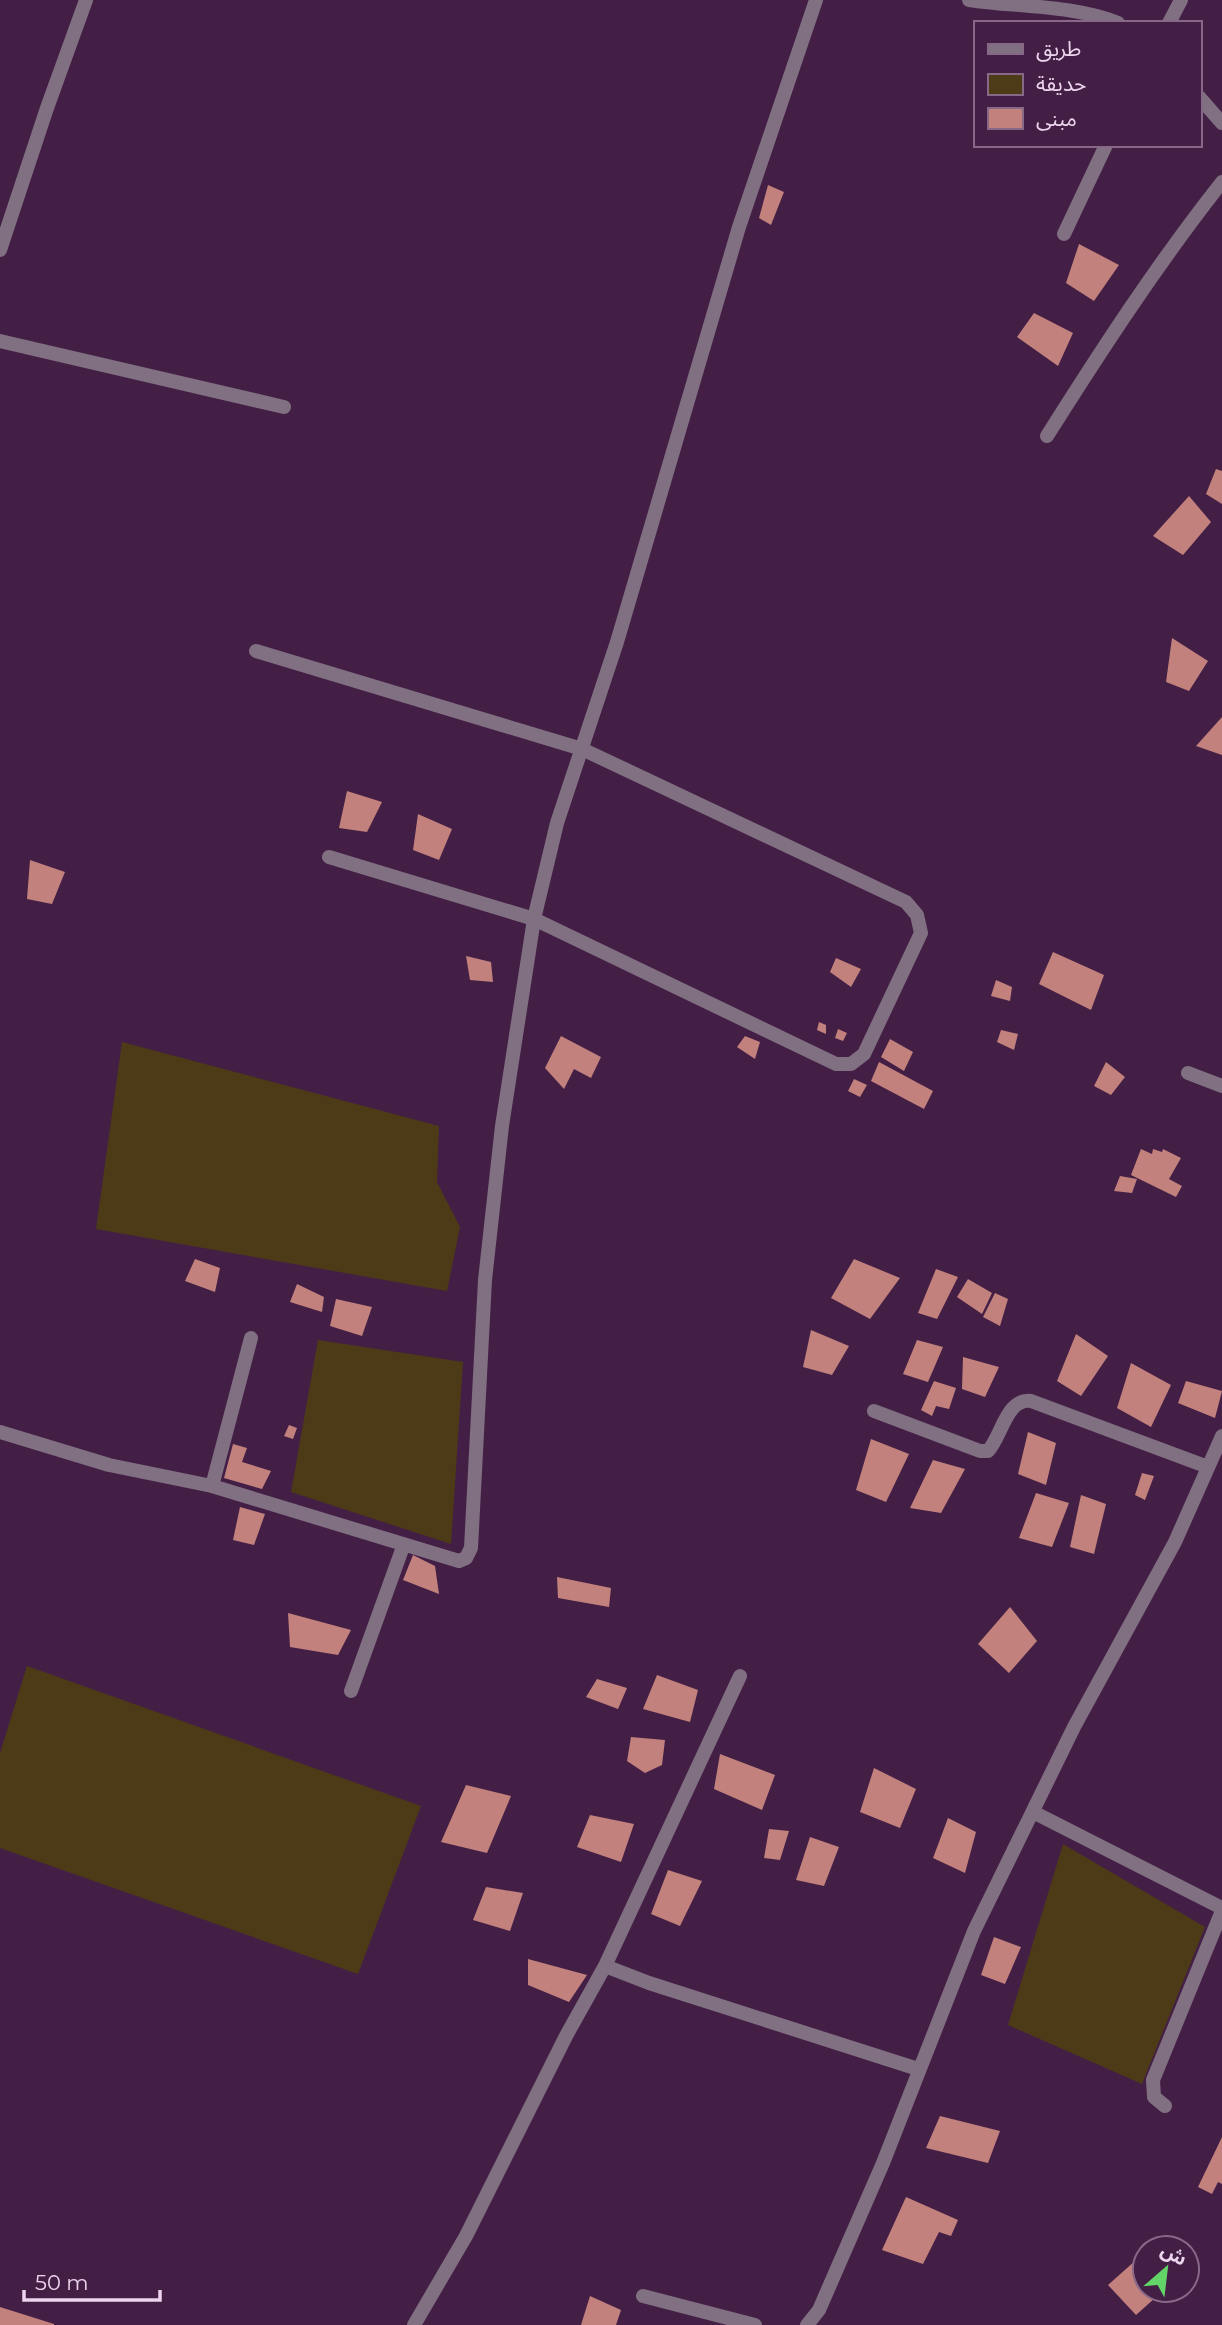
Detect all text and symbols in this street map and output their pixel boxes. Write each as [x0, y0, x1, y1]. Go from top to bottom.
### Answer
legend [974, 21, 1201, 147]
text: طريق [1036, 36, 1081, 62]
text: حديقة [1036, 71, 1086, 96]
text: مبنى [1036, 106, 1077, 131]
north arrow [1131, 2234, 1201, 2304]
text: ش [1157, 2238, 1191, 2271]
scale bar [24, 2258, 161, 2302]
text: 50 m [35, 2270, 89, 2295]

